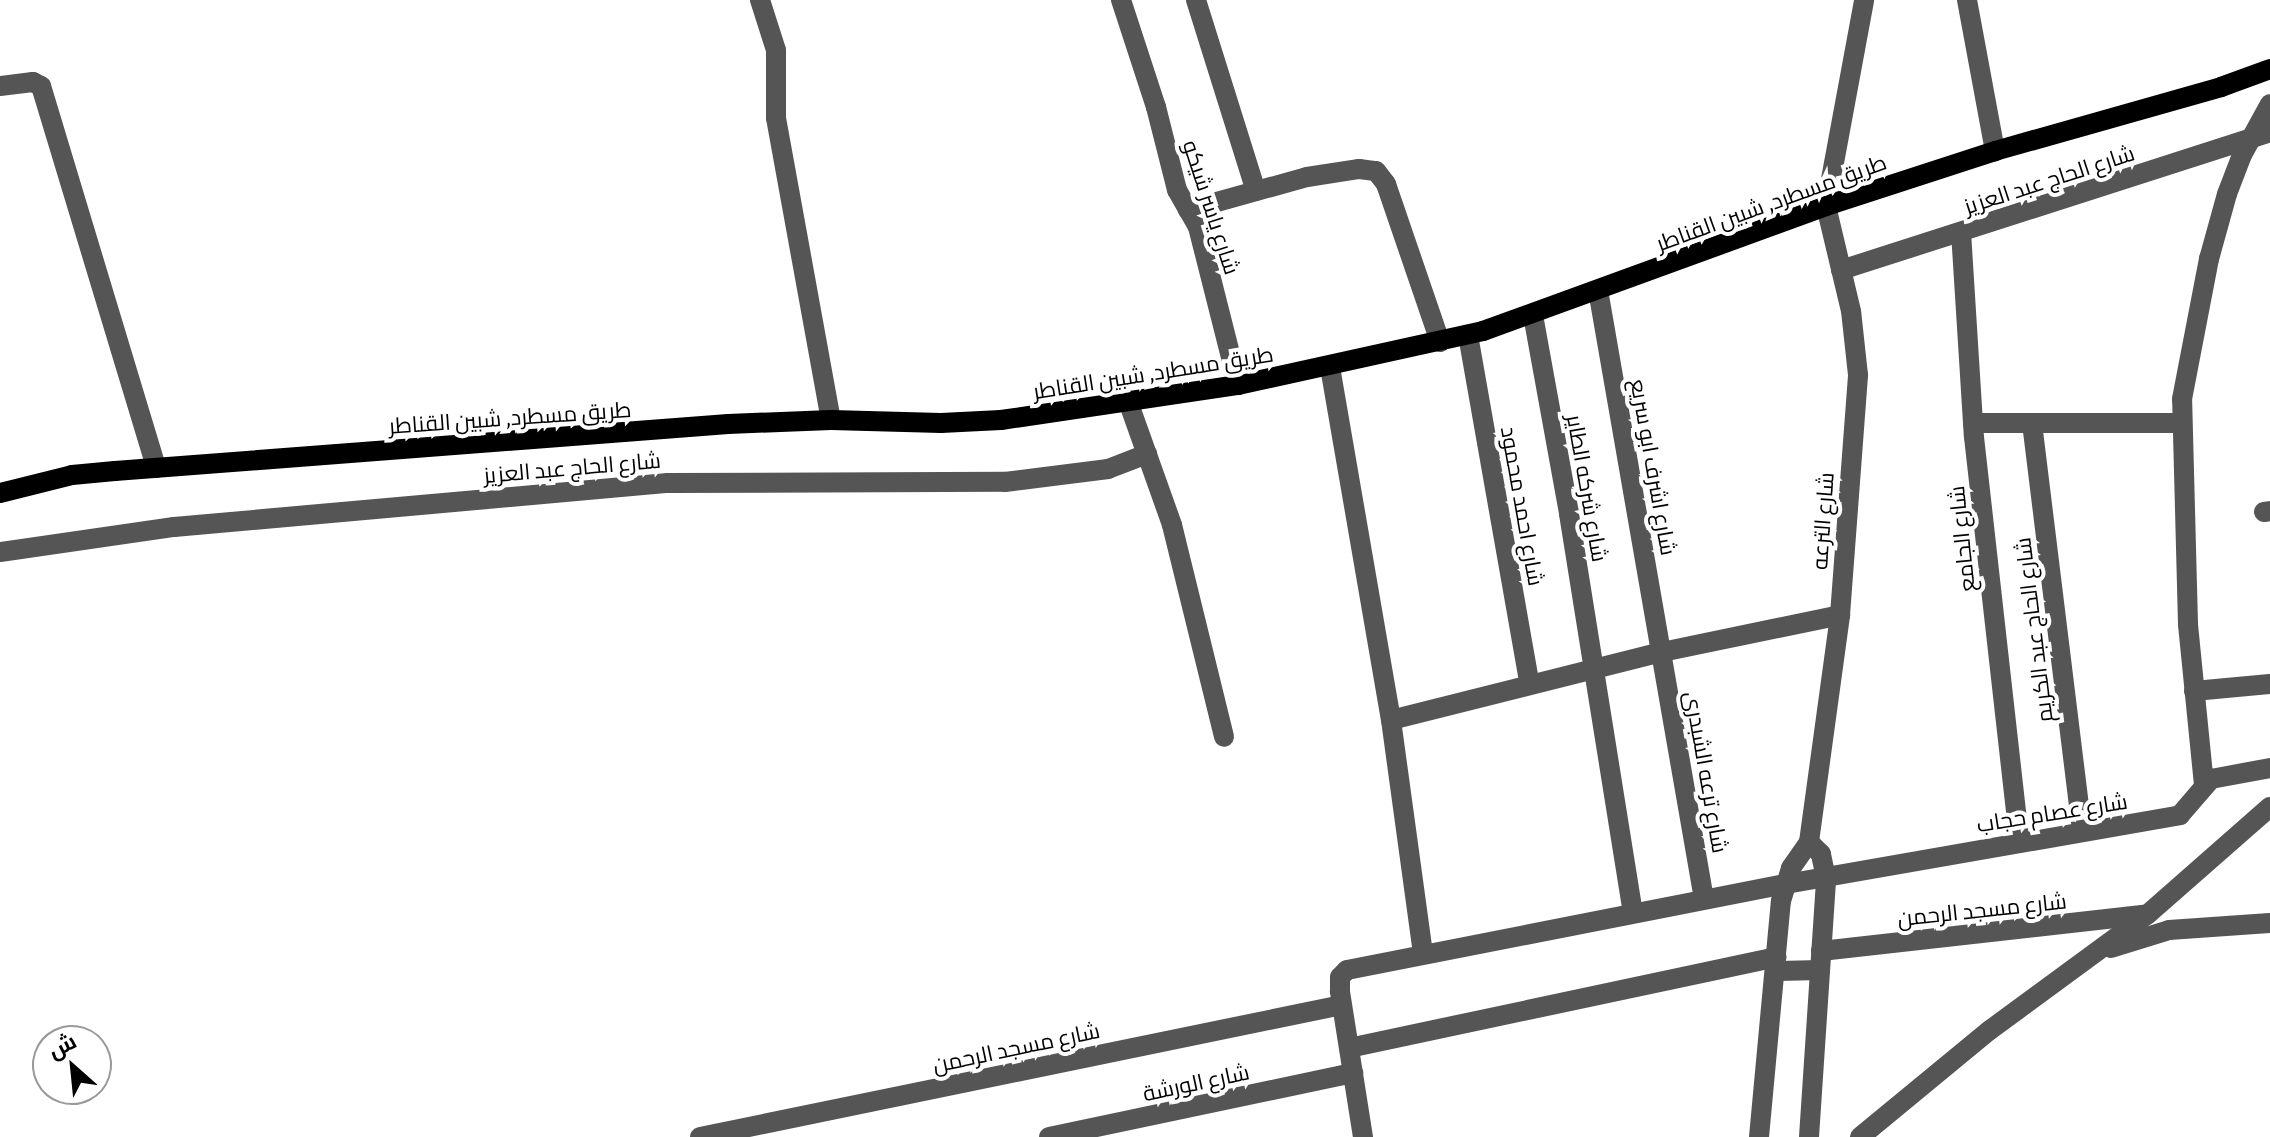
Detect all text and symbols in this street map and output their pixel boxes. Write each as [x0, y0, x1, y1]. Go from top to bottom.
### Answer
street label: شارع ياسر شيكو [1178, 137, 1246, 277]
street label: شارع الحاج عبد العزيز [1960, 139, 2138, 219]
street label: طريق مسطرد, شبين القناطر [1652, 148, 1890, 256]
street label: طريق مسطرد, شبين القناطر [1031, 340, 1275, 404]
street label: شارع اشرف ابو سريع [1625, 377, 1683, 557]
street label: طريق مسطرد, شبين القناطر [388, 395, 632, 439]
street label: شارع شركه الطاير [1562, 412, 1614, 564]
street label: شارع احمد محمود [1496, 424, 1550, 588]
street label: شارع الحاج عبد العزيز [482, 446, 662, 488]
street label: شارع الترعه [1805, 471, 1839, 571]
street label: شارع الجامع [1942, 485, 1980, 593]
street label: شارع الحاج عبد الكريم [2009, 536, 2057, 724]
street label: شارع ترعه الشبدرى [1680, 689, 1734, 855]
street label: شارع عصام حجاب [1975, 787, 2129, 837]
street label: شارع مسجد الرحمن [1896, 887, 2068, 931]
street label: شارع مسجد الرحمن [930, 1016, 1102, 1078]
north arrow [32, 1025, 112, 1105]
text: ش [43, 1027, 80, 1063]
street label: شارع الورشة [1140, 1058, 1252, 1106]

